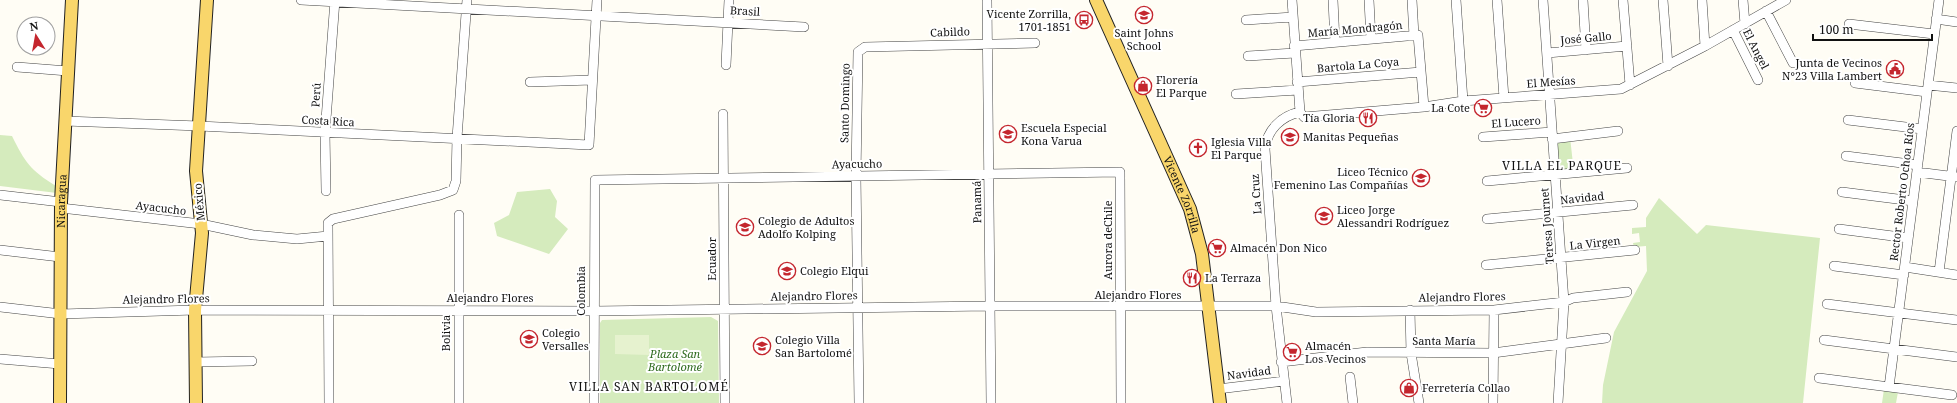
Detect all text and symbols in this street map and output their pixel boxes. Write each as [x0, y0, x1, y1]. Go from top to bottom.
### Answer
street label: Brasil [730, 2, 761, 19]
school or university icon: Saint Johns School [1134, 5, 1154, 25]
place label: Vicente Zorrilla, 1701-1851 [987, 6, 1071, 34]
bus stop icon: Vicente Zorrilla, 1701-1851 [1074, 10, 1094, 30]
north arrow [16, 16, 56, 56]
scale bar [1813, 16, 1932, 42]
text: N [28, 17, 40, 34]
street label: María Mondragón [1307, 17, 1403, 40]
text: 100 m [1819, 21, 1854, 38]
street label: Cabildo [930, 23, 970, 40]
place label: Saint Johns School [1115, 25, 1173, 53]
street label: El Angel [1740, 26, 1773, 72]
street label: José Gallo [1559, 28, 1612, 47]
street label: Bartola La Coya [1316, 53, 1400, 76]
place label: Junta de Vecinos N°23 Villa Lambert [1782, 55, 1882, 83]
public building icon: Junta de Vecinos N°23 Villa Lambert [1885, 59, 1905, 79]
street label: Santo Domingo [836, 63, 853, 143]
place label: Florería El Parque [1156, 72, 1207, 100]
street label: El Mesías [1526, 72, 1576, 91]
shop icon: Florería El Parque [1133, 76, 1153, 96]
street label: Perú [307, 82, 324, 108]
supermarket icon: La Cote [1473, 98, 1493, 118]
place label: La Cote [1431, 100, 1470, 115]
restaurant icon: Tía Gloria [1358, 108, 1378, 128]
place label: Tía Gloria [1303, 110, 1355, 125]
street label: Costa Rica [301, 112, 355, 129]
street label: El Lucero [1491, 112, 1541, 131]
place label: Escuela Especial Kona Varua [1021, 120, 1107, 148]
street label: Rector Roberto Ochoa Ríos [1886, 122, 1917, 262]
school or university icon: Escuela Especial Kona Varua [998, 124, 1018, 144]
school or university icon: Manitas Pequeñas [1280, 127, 1300, 147]
place label: Manitas Pequeñas [1303, 129, 1398, 144]
place label: Iglesia Villa El Parque [1211, 134, 1272, 162]
church icon: Iglesia Villa El Parque [1188, 138, 1208, 158]
street label: Vicente Zorrilla [1160, 154, 1204, 235]
street label: Ayacucho [831, 156, 883, 171]
district label: VILLA EL PARQUE [1502, 157, 1622, 174]
place label: Liceo Técnico Femenino Las Compañías [1274, 164, 1408, 192]
school or university icon: Liceo Técnico Femenino Las Compañías [1411, 168, 1431, 188]
street label: La Cruz [1247, 173, 1264, 215]
street label: Nicaragua [53, 174, 70, 228]
street label: Panamá [969, 181, 984, 223]
street label: México [189, 183, 208, 222]
street label: Teresa Journet [1536, 187, 1557, 265]
street label: Navidad [1559, 188, 1605, 207]
street label: Ayacucho [135, 197, 187, 218]
street label: Aurora deChile [1100, 200, 1115, 280]
place label: Liceo Jorge Alessandri Rodríguez [1337, 202, 1449, 230]
school or university icon: Liceo Jorge Alessandri Rodríguez [1314, 206, 1334, 226]
place label: Colegio de Adultos Adolfo Kolping [758, 213, 854, 241]
school or university icon: Colegio de Adultos Adolfo Kolping [735, 217, 755, 237]
street label: La Virgen [1569, 232, 1621, 253]
street label: Ecuador [704, 236, 719, 281]
supermarket icon: Almacén Don Nico [1207, 238, 1227, 258]
place label: Almacén Don Nico [1230, 240, 1327, 255]
school or university icon: Colegio Elqui [777, 261, 797, 281]
place label: Colegio Elqui [800, 263, 869, 278]
street label: Colombia [573, 266, 588, 316]
restaurant icon: La Terraza [1182, 268, 1202, 288]
place label: La Terraza [1205, 270, 1261, 285]
street label: Alejandro Flores [770, 287, 858, 304]
street label: Alejandro Flores [1094, 287, 1182, 302]
street label: Alejandro Flores [1418, 288, 1506, 305]
street label: Alejandro Flores [122, 290, 210, 307]
street label: Alejandro Flores [446, 290, 534, 305]
street label: Bolivia [438, 315, 453, 351]
place label: Colegio Versalles [542, 325, 589, 353]
school or university icon: Colegio Versalles [519, 329, 539, 349]
place label: Colegio Villa San Bartolomé [775, 332, 852, 360]
street label: Santa María [1412, 333, 1476, 348]
school or university icon: Colegio Villa San Bartolomé [752, 336, 772, 356]
place label: Almacén Los Vecinos [1305, 338, 1366, 366]
supermarket icon: Almacén Los Vecinos [1282, 342, 1302, 362]
park label: Plaza San Bartolomé [647, 346, 703, 374]
street label: Navidad [1226, 362, 1272, 383]
district label: VILLA SAN BARTOLOMÉ [569, 378, 729, 395]
shop icon: Ferretería Collao [1399, 378, 1419, 398]
place label: Ferretería Collao [1422, 380, 1510, 395]

